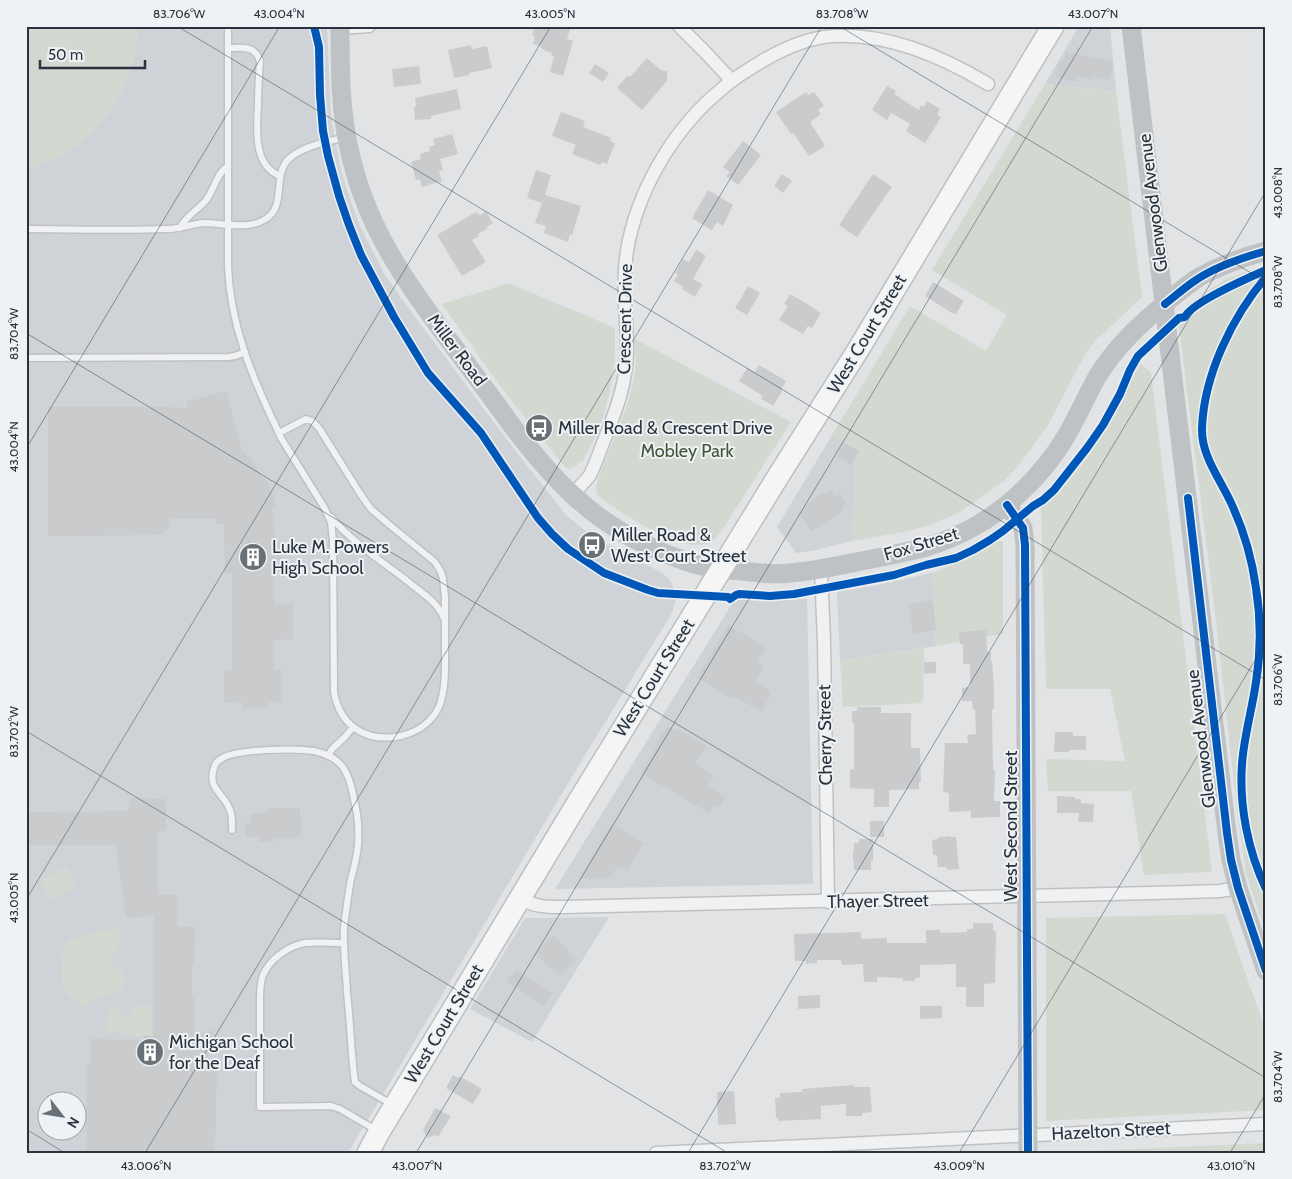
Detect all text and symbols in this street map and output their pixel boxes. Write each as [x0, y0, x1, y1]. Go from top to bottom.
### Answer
text: 83.706°W [153, 6, 206, 21]
text: 43.004°N [253, 6, 305, 21]
text: 43.005°N [525, 6, 575, 21]
text: 83.708°W [816, 6, 869, 21]
text: 43.007°N [1068, 6, 1118, 21]
scale bar [40, 38, 145, 70]
text: 50 m [48, 46, 83, 64]
street label: Glenwood Avenue [1134, 133, 1172, 273]
text: 43.008°N [1270, 167, 1285, 219]
text: 83.708°W [1270, 255, 1285, 308]
street label: Crescent Drive [613, 263, 637, 375]
street label: West Court Street [823, 270, 911, 398]
text: 83.704°W [6, 307, 21, 360]
street label: Miller Road [423, 310, 491, 390]
bus stop icon: Miller Road & Crescent Drive [524, 413, 554, 443]
place label: Miller Road & Crescent Drive [558, 417, 773, 439]
text: 43.004°N [6, 421, 21, 473]
park label: Mobley Park [640, 440, 735, 462]
street label: Fox Street [881, 522, 961, 566]
place label: Miller Road & West Court Street [611, 524, 746, 567]
bus stop icon: Miller Road & West Court Street [577, 530, 607, 560]
place label: Luke M. Powers High School [272, 536, 389, 579]
building icon: Luke M. Powers High School [238, 542, 268, 572]
street label: West Court Street [609, 615, 699, 741]
text: 83.706°W [1270, 653, 1285, 706]
street label: Glenwood Avenue [1182, 669, 1220, 809]
street label: Cherry Street [813, 684, 837, 786]
text: 83.702°W [6, 706, 21, 758]
street label: West Second Street [1000, 750, 1022, 902]
text: 43.005°N [6, 873, 21, 923]
street label: Thayer Street [827, 889, 929, 913]
street label: West Court Street [400, 960, 488, 1088]
place label: Michigan School for the Deaf [169, 1031, 294, 1074]
building icon: Michigan School for the Deaf [135, 1037, 165, 1067]
text: 83.704°W [1270, 1050, 1285, 1103]
north arrow [38, 1092, 88, 1142]
text: N [63, 1114, 83, 1132]
street label: Hazelton Street [1051, 1117, 1171, 1145]
text: 43.006°N [120, 1158, 172, 1173]
text: 43.007°N [392, 1158, 442, 1173]
text: 83.702°W [699, 1158, 751, 1173]
text: 43.009°N [933, 1158, 985, 1173]
text: 43.010°N [1207, 1158, 1255, 1173]

